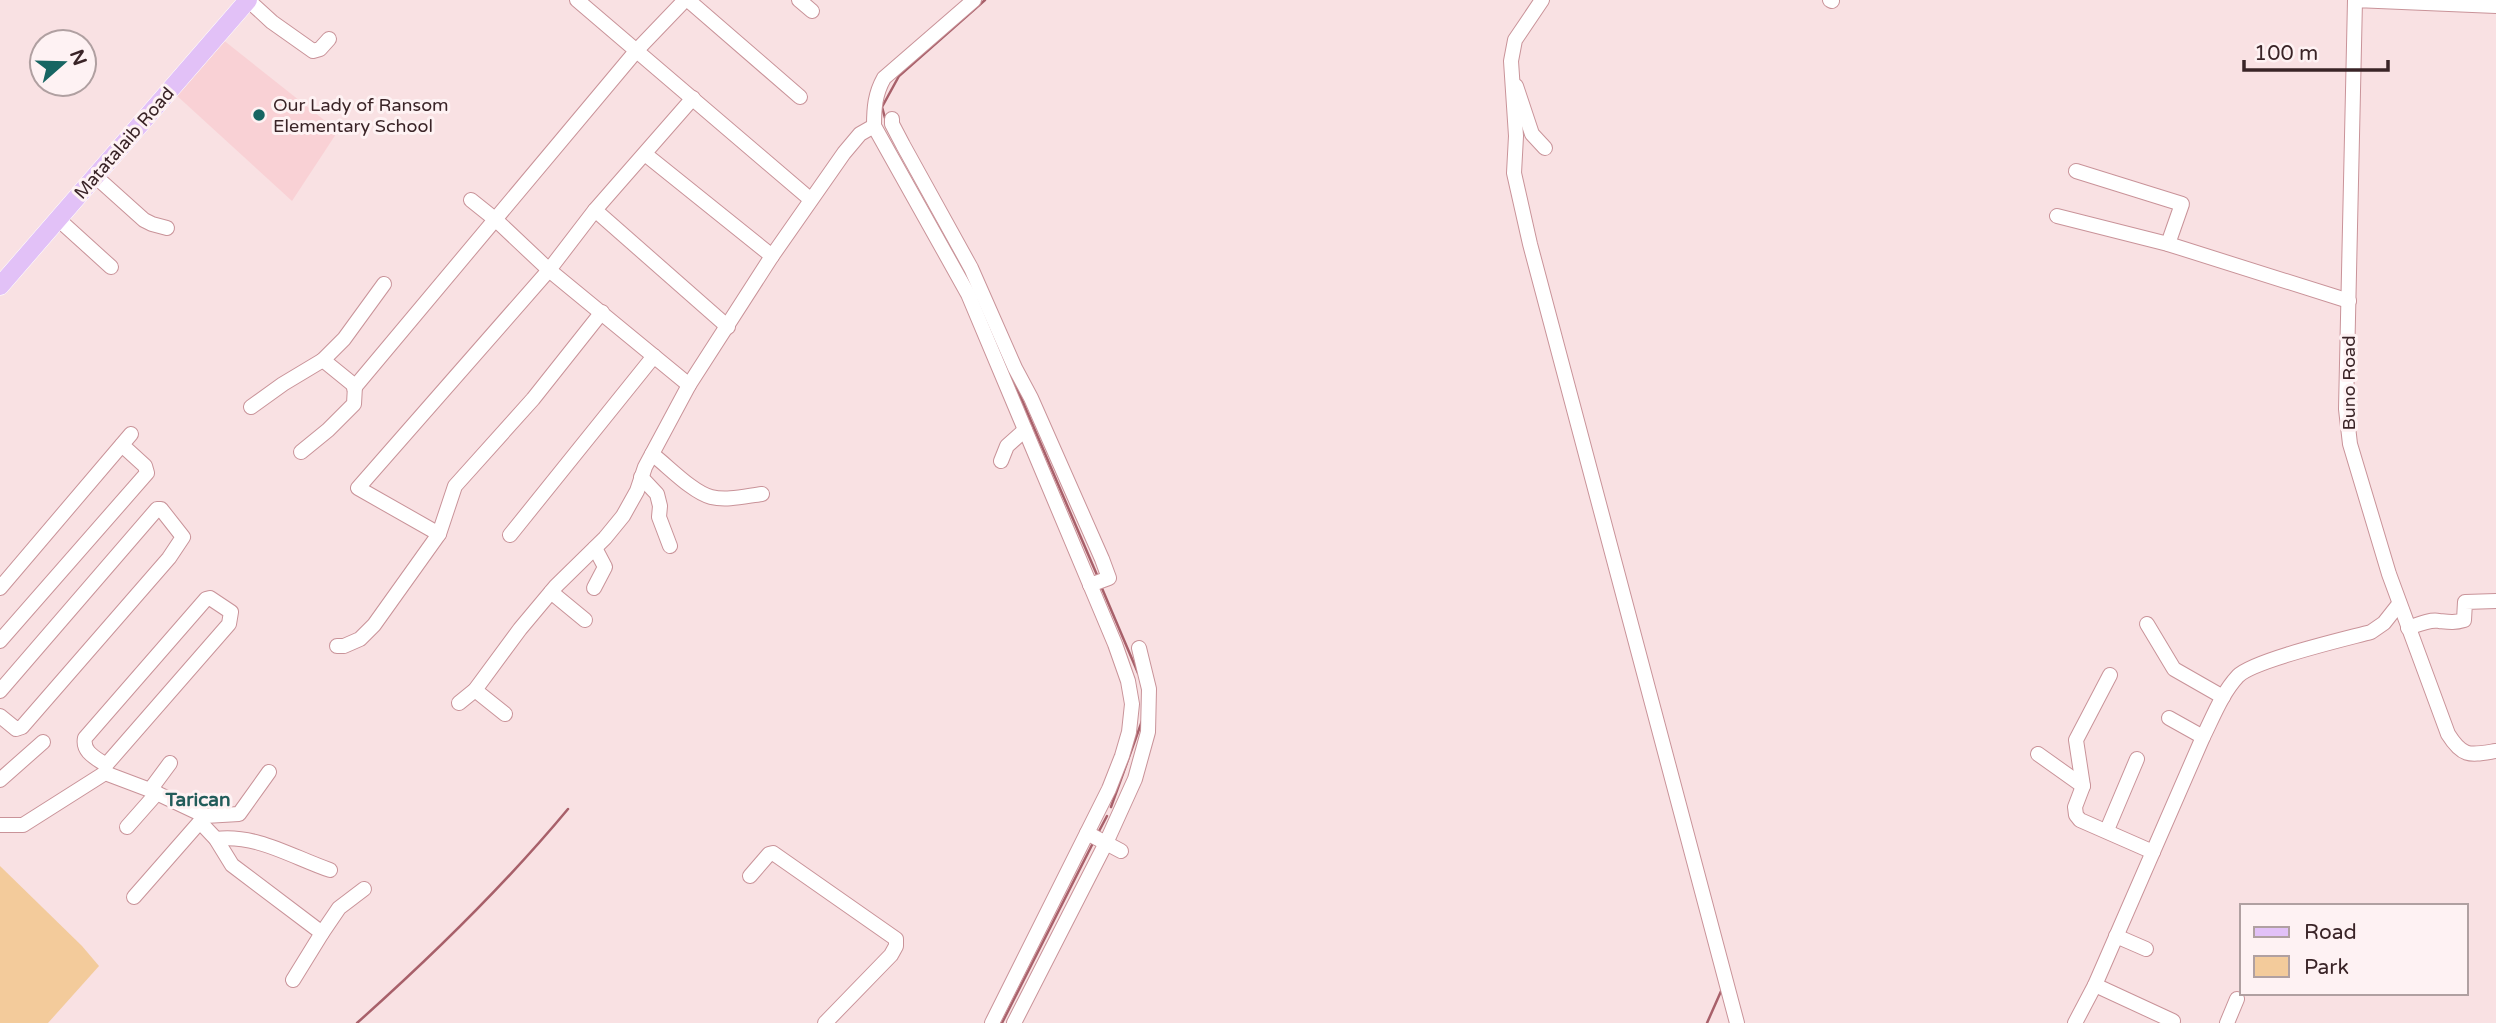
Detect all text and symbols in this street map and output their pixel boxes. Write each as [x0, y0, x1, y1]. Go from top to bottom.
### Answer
north arrow [28, 28, 98, 98]
scale bar [2244, 28, 2388, 72]
text: 100 m [2254, 41, 2318, 66]
text: N [65, 47, 91, 68]
street label: Matatalaib Road [69, 82, 179, 204]
place label: Our Lady of Ransom Elementary School [273, 94, 449, 137]
marker: Our Lady of Ransom Elementary School [251, 107, 267, 123]
street label: Buno Road [2338, 335, 2360, 431]
district label: Tarican [164, 789, 231, 811]
legend [2240, 904, 2468, 995]
text: Road [2304, 920, 2357, 945]
text: Park [2304, 955, 2349, 980]

